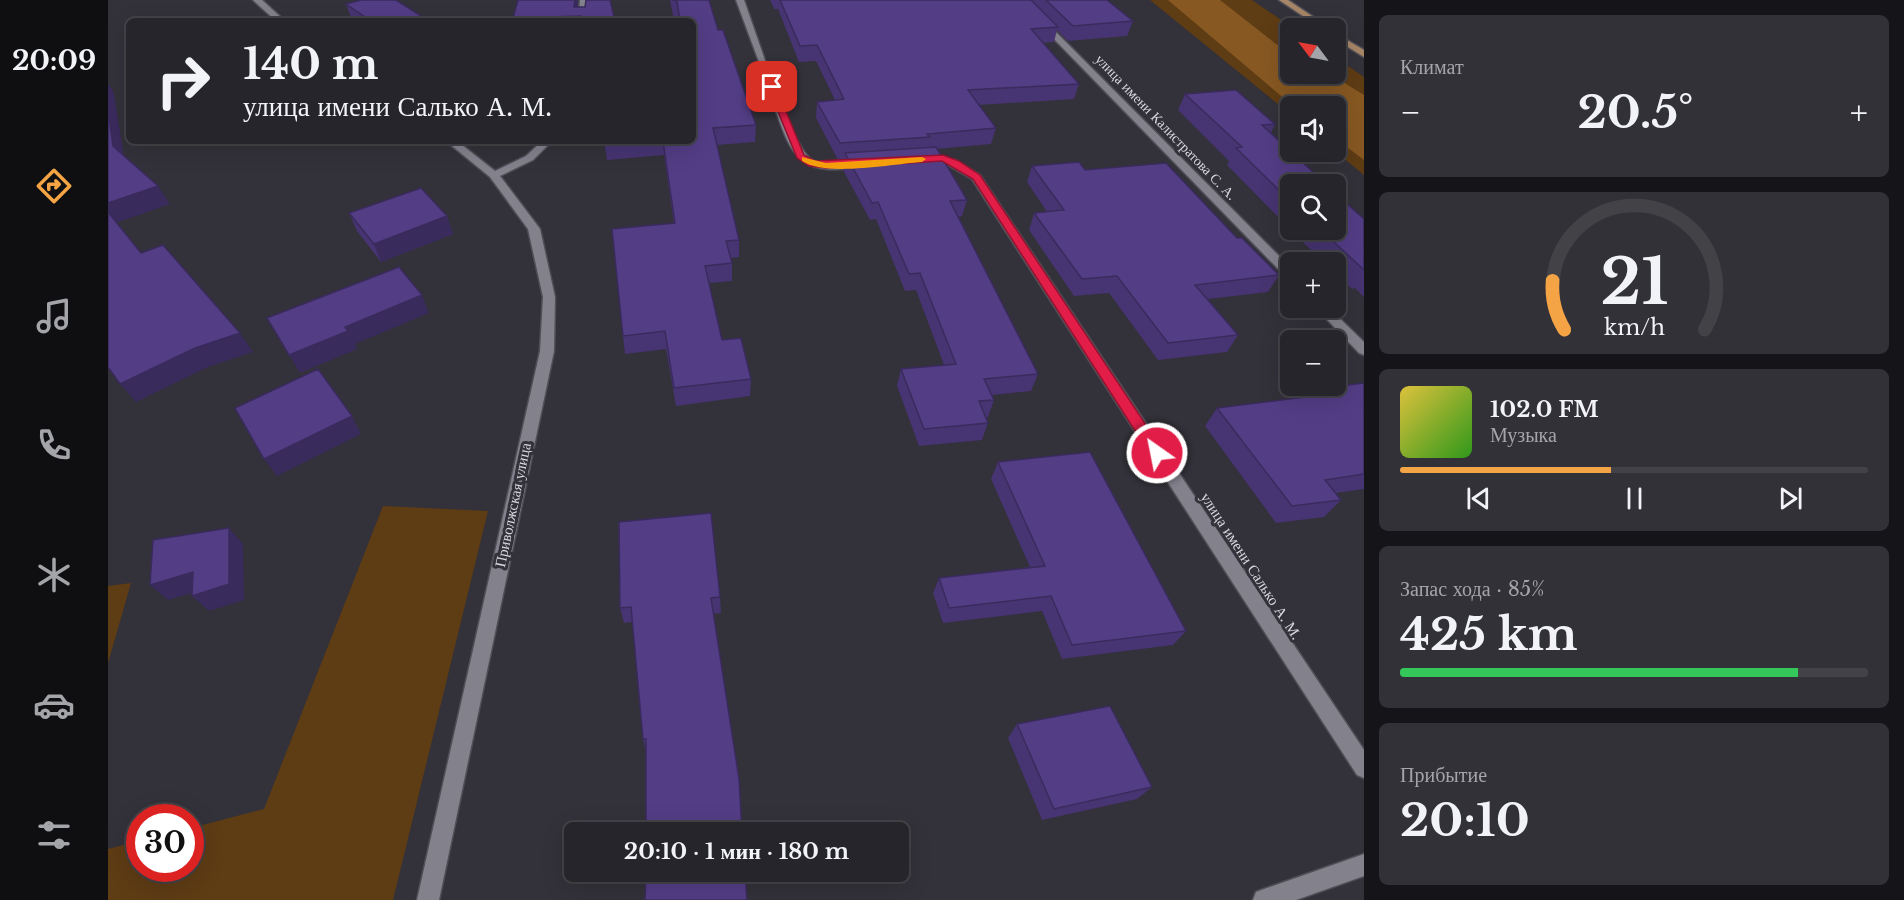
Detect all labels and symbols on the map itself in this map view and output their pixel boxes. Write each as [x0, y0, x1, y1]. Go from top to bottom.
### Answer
north arrow [1280, 18, 1346, 84]
street label: улица имени Калистратова С. А. [1091, 50, 1241, 204]
pin [746, 61, 797, 112]
position arrow [1125, 421, 1189, 485]
street label: Приволжская улица [490, 441, 535, 569]
street label: улица имени Салько А. М. [1197, 489, 1306, 643]
speed limit sign: 30 [126, 804, 204, 882]

